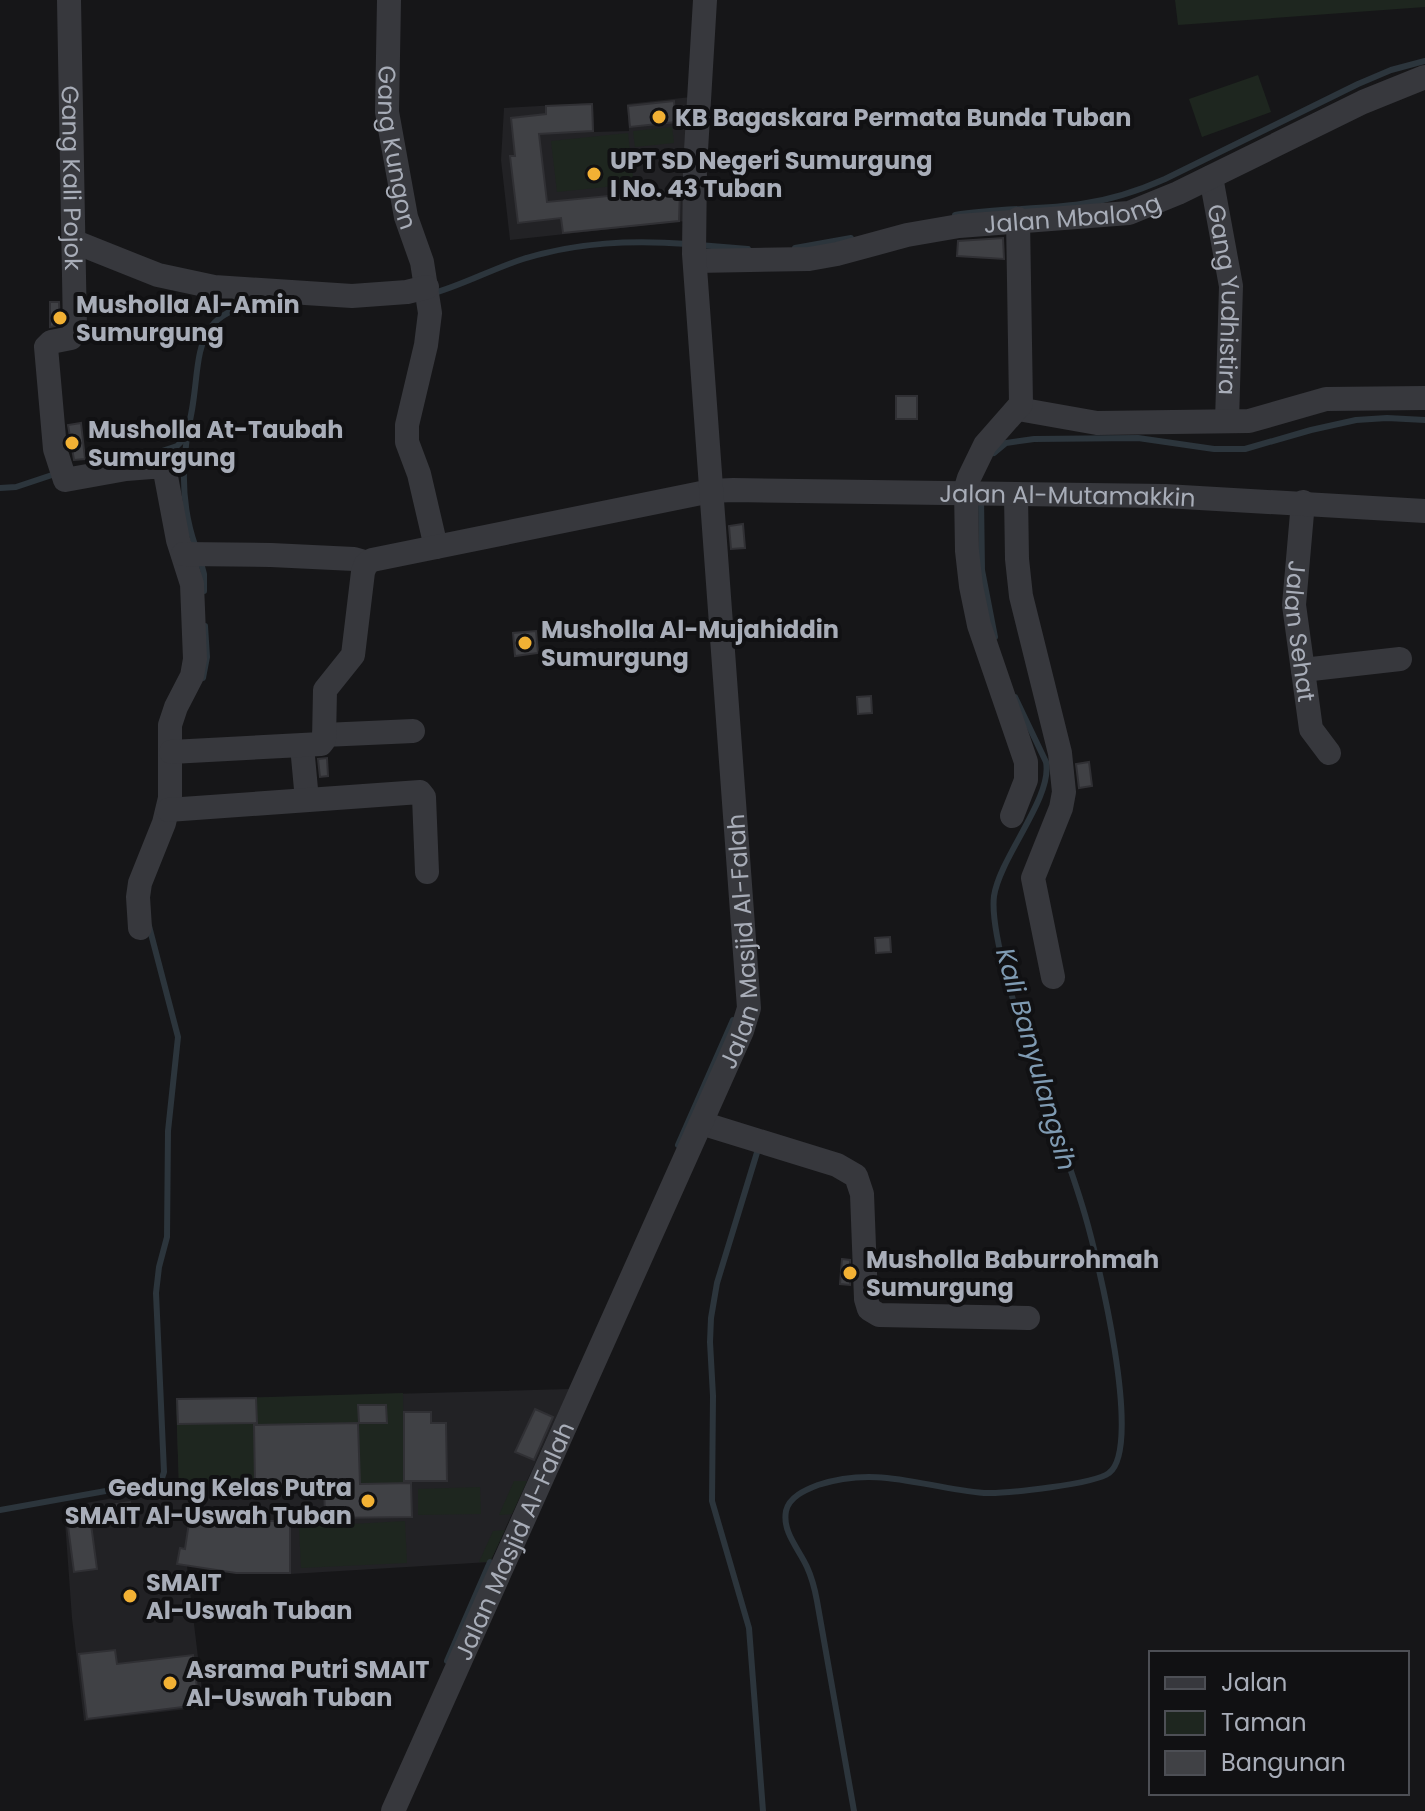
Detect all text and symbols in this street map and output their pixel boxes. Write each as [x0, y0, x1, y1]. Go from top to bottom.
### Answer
street label: Gang Kungon [370, 65, 426, 234]
street label: Gang Kali Pojok [54, 85, 90, 271]
place label: KB Bagaskara Permata Bunda Tuban [675, 101, 1131, 134]
marker: KB Bagaskara Permata Bunda Tuban [650, 108, 668, 126]
place label: UPT SD Negeri Sumurgung I No. 43 Tuban [610, 144, 933, 205]
marker: UPT SD Negeri Sumurgung I No. 43 Tuban [585, 165, 603, 183]
street label: Jalan Mbalong [982, 185, 1166, 241]
street label: Gang Yudhistira [1200, 201, 1248, 396]
place label: Musholla Al-Amin Sumurgung [76, 288, 300, 349]
marker: Musholla Al-Amin Sumurgung [51, 309, 69, 327]
place label: Musholla At-Taubah Sumurgung [88, 413, 343, 474]
marker: Musholla At-Taubah Sumurgung [63, 434, 81, 452]
street label: Jalan Al-Mutamakkin [939, 476, 1197, 514]
street label: Jalan Sehat [1277, 559, 1324, 704]
place label: Musholla Al-Mujahiddin Sumurgung [541, 613, 839, 674]
marker: Musholla Al-Mujahiddin Sumurgung [516, 634, 534, 652]
street label: Jalan Masjid Al-Falah [711, 813, 766, 1074]
water label: Kali Banyulangsih [987, 944, 1085, 1174]
place label: Musholla Baburrohmah Sumurgung [866, 1243, 1159, 1304]
marker: Musholla Baburrohmah Sumurgung [841, 1264, 859, 1282]
street label: Jalan Masjid Al-Falah [446, 1416, 582, 1665]
place label: Gedung Kelas Putra SMAIT Al-Uswah Tuban [65, 1471, 352, 1532]
marker: Gedung Kelas Putra SMAIT Al-Uswah Tuban [359, 1492, 377, 1510]
place label: SMAIT Al-Uswah Tuban [146, 1566, 352, 1627]
marker: SMAIT Al-Uswah Tuban [121, 1587, 139, 1605]
legend [1149, 1651, 1409, 1795]
place label: Asrama Putri SMAIT Al-Uswah Tuban [186, 1653, 430, 1714]
text: Jalan [1221, 1666, 1287, 1699]
marker: Asrama Putri SMAIT Al-Uswah Tuban [161, 1674, 179, 1692]
text: Taman [1221, 1706, 1307, 1739]
text: Bangunan [1221, 1746, 1346, 1779]

